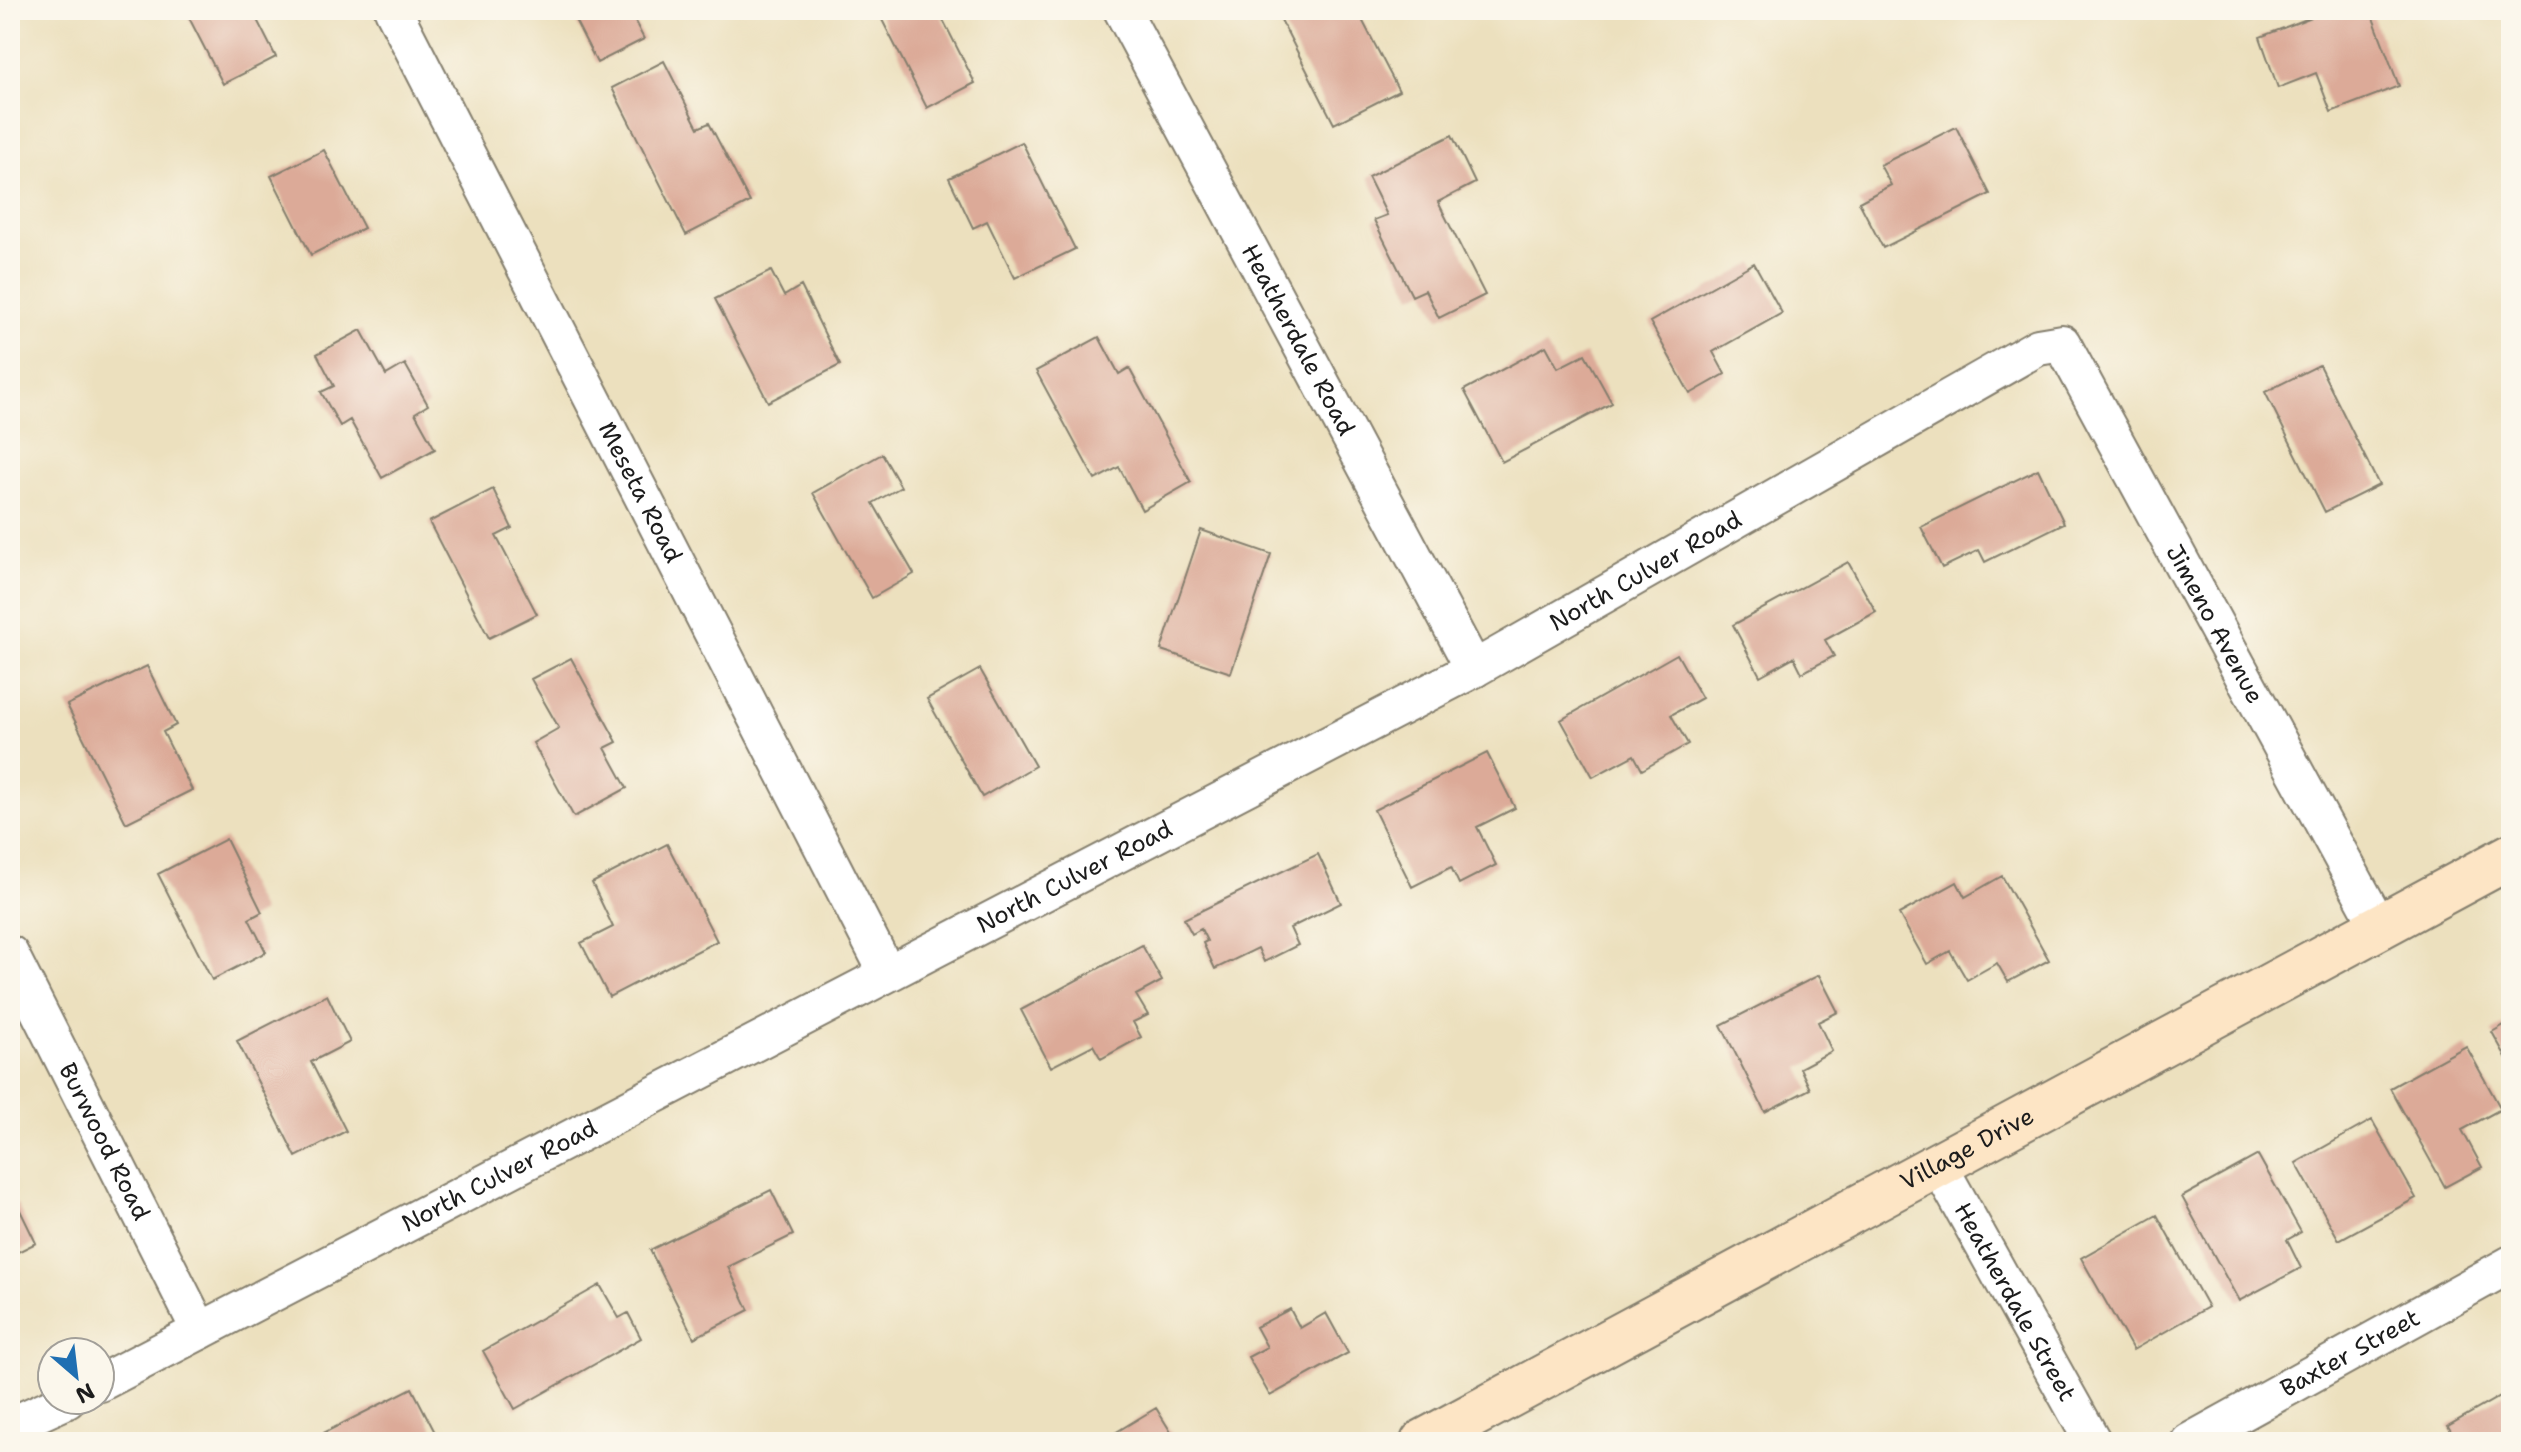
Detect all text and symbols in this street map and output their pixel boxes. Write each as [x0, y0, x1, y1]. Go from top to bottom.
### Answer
street label: Heatherdale Road [1234, 239, 1362, 441]
street label: Meseta Road [591, 416, 690, 568]
street label: North Culver Road [1544, 503, 1748, 639]
street label: Jimeno Avenue [2159, 539, 2271, 709]
street label: North Culver Road [971, 813, 1178, 941]
street label: Burwood Road [51, 1057, 158, 1226]
street label: Village Drive [1895, 1100, 2039, 1198]
street label: North Culver Road [396, 1111, 603, 1240]
street label: Heatherdale Street [1947, 1197, 2083, 1407]
street label: Baxter Street [2275, 1302, 2425, 1404]
north arrow [36, 1336, 116, 1416]
text: N [71, 1376, 100, 1410]

